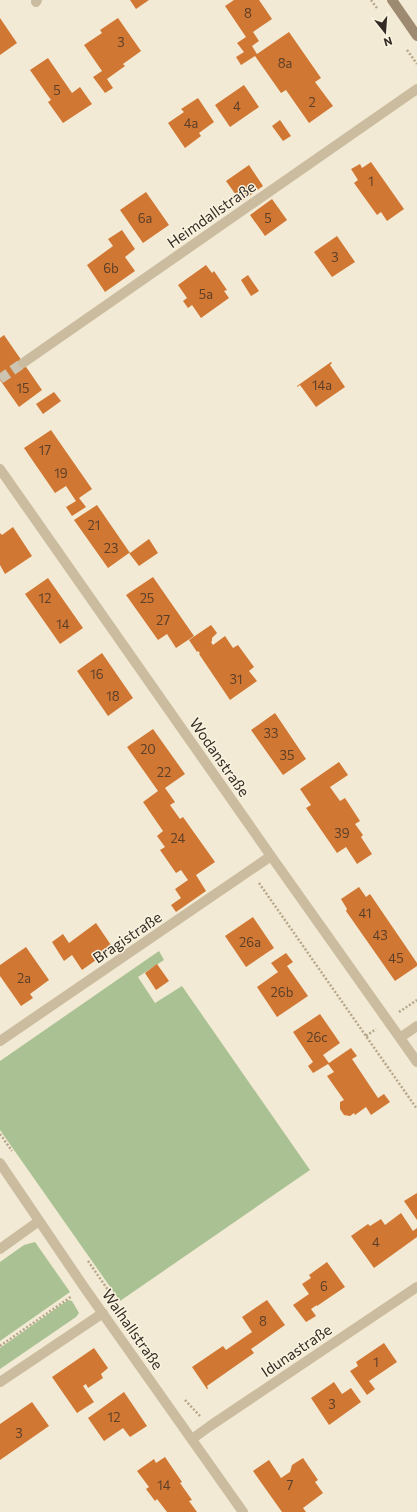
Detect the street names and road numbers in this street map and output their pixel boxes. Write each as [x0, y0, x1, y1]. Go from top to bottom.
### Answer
street label: Heimdallstraße [163, 177, 259, 251]
street label: Wodanstraße [186, 714, 254, 800]
street label: Bragistraße [89, 907, 165, 967]
street label: Walhallstraße [99, 1285, 167, 1373]
street label: Idunastraße [257, 1320, 335, 1380]

